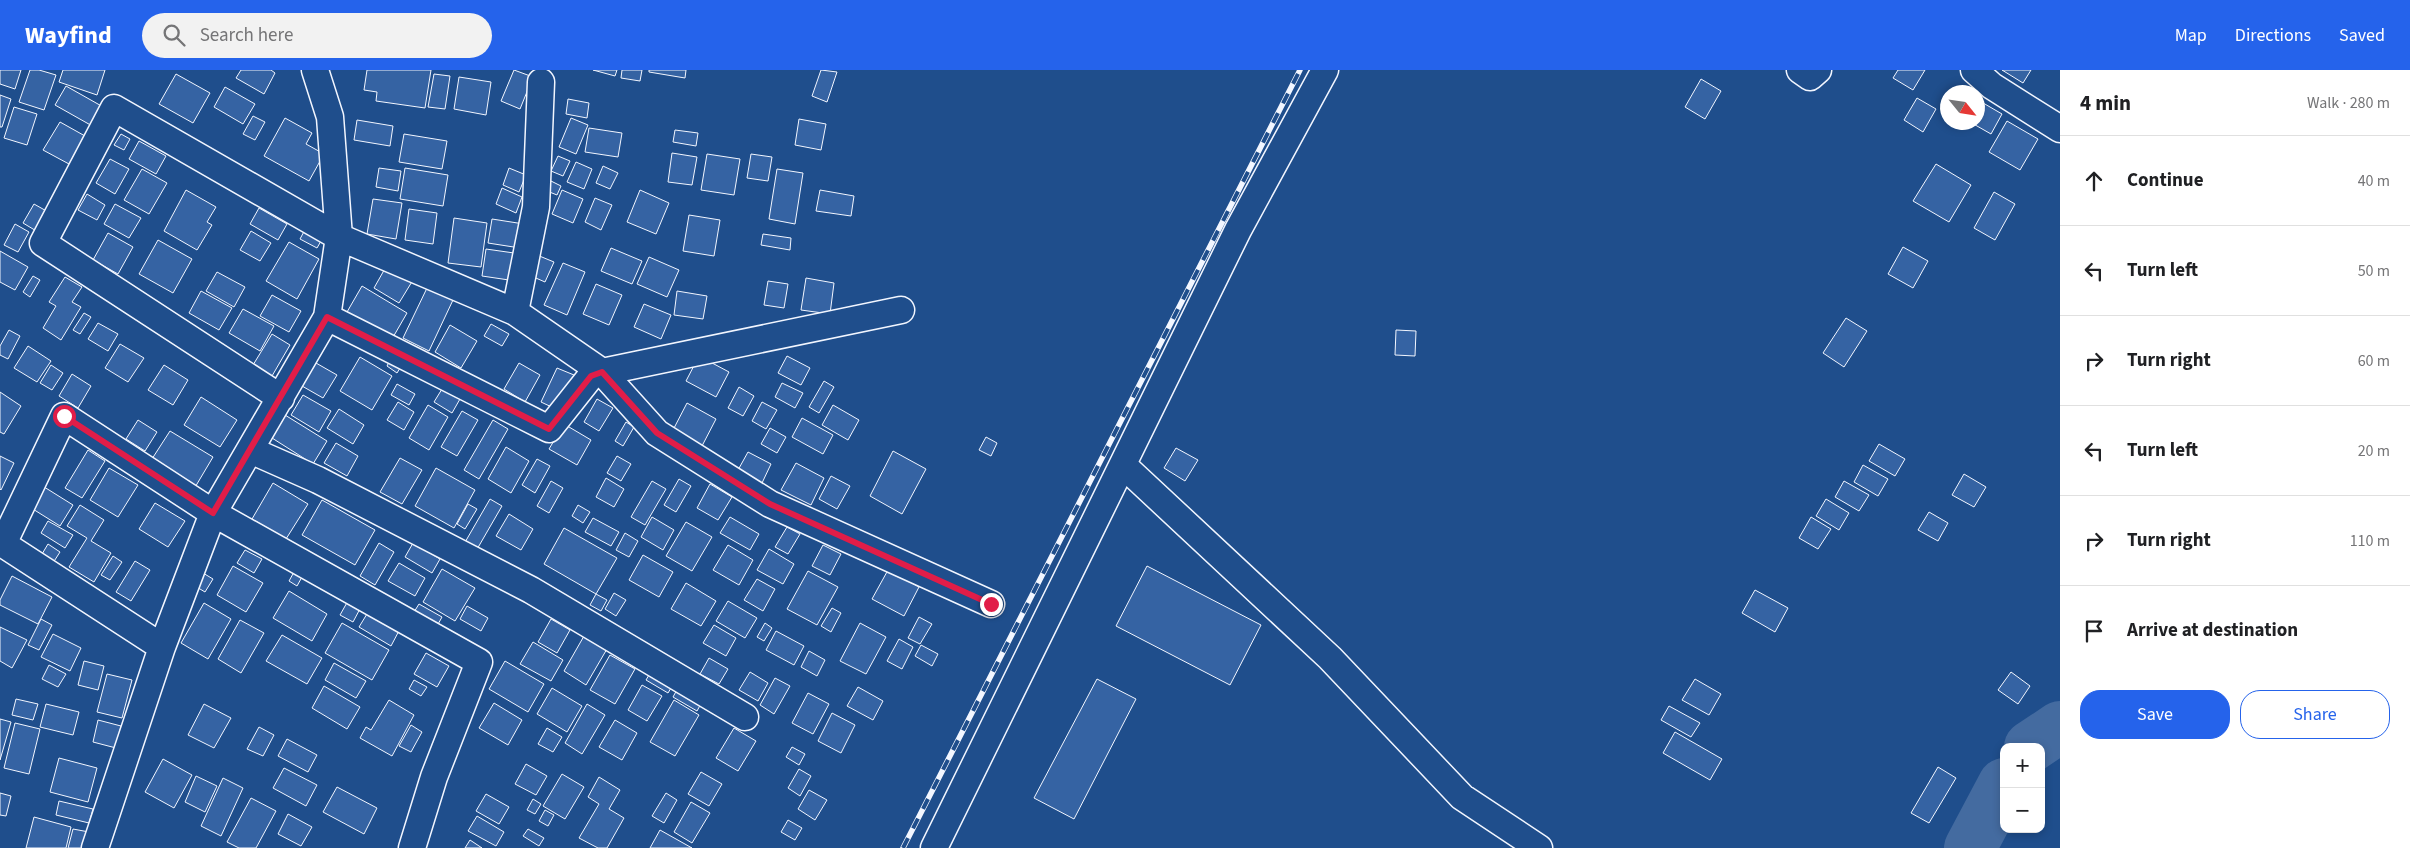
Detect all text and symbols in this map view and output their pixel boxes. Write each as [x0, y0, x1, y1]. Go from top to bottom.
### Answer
search box [142, 13, 492, 58]
text: Wayfind [25, 18, 112, 53]
icon: search [160, 21, 188, 49]
text: Search here [200, 22, 293, 49]
text: Map [2175, 23, 2207, 48]
text: Directions [2235, 23, 2311, 48]
text: Saved [2339, 23, 2385, 48]
north arrow [1940, 85, 1985, 130]
text: 4 min [2080, 88, 2131, 118]
text: Walk · 280 m [2307, 92, 2390, 114]
icon: ahead [2080, 167, 2108, 195]
text: Continue [2127, 167, 2204, 194]
text: 40 m [2358, 170, 2390, 192]
icon: left [2080, 257, 2108, 285]
text: Turn left [2127, 257, 2198, 284]
text: 50 m [2358, 260, 2390, 282]
icon: right [2080, 347, 2108, 375]
text: Turn right [2127, 347, 2211, 374]
text: 60 m [2358, 350, 2390, 372]
route start [53, 405, 76, 428]
icon: left [2080, 437, 2108, 465]
text: Turn left [2127, 437, 2198, 464]
text: 20 m [2358, 440, 2390, 462]
icon: right [2080, 527, 2108, 555]
text: Turn right [2127, 527, 2211, 554]
text: 110 m [2350, 530, 2390, 552]
route end [980, 593, 1003, 616]
icon: arrive [2080, 617, 2108, 645]
text: Arrive at destination [2127, 617, 2298, 644]
button: Save [2080, 690, 2230, 739]
button: Share [2240, 690, 2390, 739]
map controls [2000, 743, 2045, 833]
button: + [2000, 743, 2045, 788]
button: − [2000, 788, 2045, 833]

